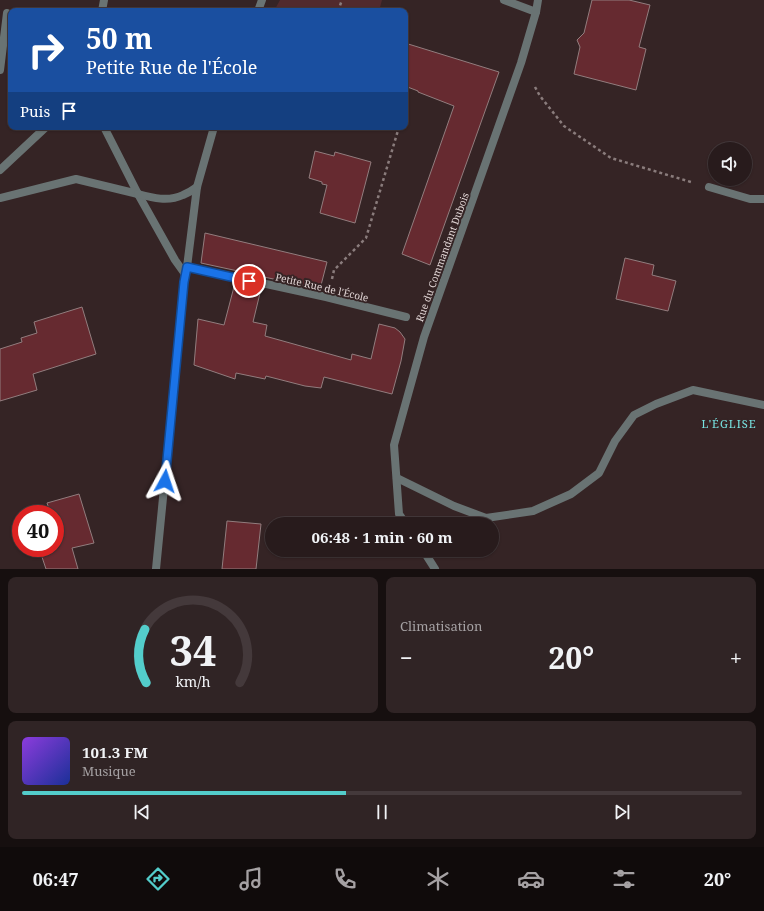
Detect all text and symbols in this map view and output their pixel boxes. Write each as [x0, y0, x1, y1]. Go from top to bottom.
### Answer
text: 50 m [86, 19, 153, 57]
icon: right [20, 24, 72, 76]
text: Petite Rue de l'École [86, 55, 257, 79]
icon: arrive [58, 100, 80, 122]
text: Puis [20, 101, 50, 121]
map controls [708, 142, 752, 186]
button: sound [708, 142, 752, 186]
street label: Rue du Commandant Dubois [412, 190, 472, 323]
pin [232, 264, 266, 298]
street label: Petite Rue de l'École [274, 269, 370, 305]
icon: arrive [238, 270, 260, 292]
district label: L'ÉGLISE [701, 416, 757, 431]
position arrow [144, 460, 186, 502]
speed limit sign: 40 [12, 505, 64, 557]
text: 06:48 · 1 min · 60 m [312, 527, 452, 547]
text: Climatisation [400, 617, 482, 635]
text: 34 [169, 622, 217, 678]
text: 20° [548, 637, 594, 678]
text: − [400, 642, 413, 672]
text: + [730, 642, 742, 672]
text: km/h [175, 672, 211, 691]
text: 101.3 FM [82, 742, 148, 762]
text: Musique [82, 762, 136, 780]
icon: previous [131, 801, 153, 823]
icon: pause [371, 801, 393, 823]
icon: next [611, 801, 633, 823]
icon: directions [144, 865, 172, 893]
icon: music [237, 865, 265, 893]
icon: phone [331, 865, 359, 893]
icon: climate [424, 865, 452, 893]
icon: car [517, 865, 545, 893]
icon: filters [610, 865, 638, 893]
text: 06:47 [33, 867, 79, 891]
text: 20° [704, 867, 731, 891]

